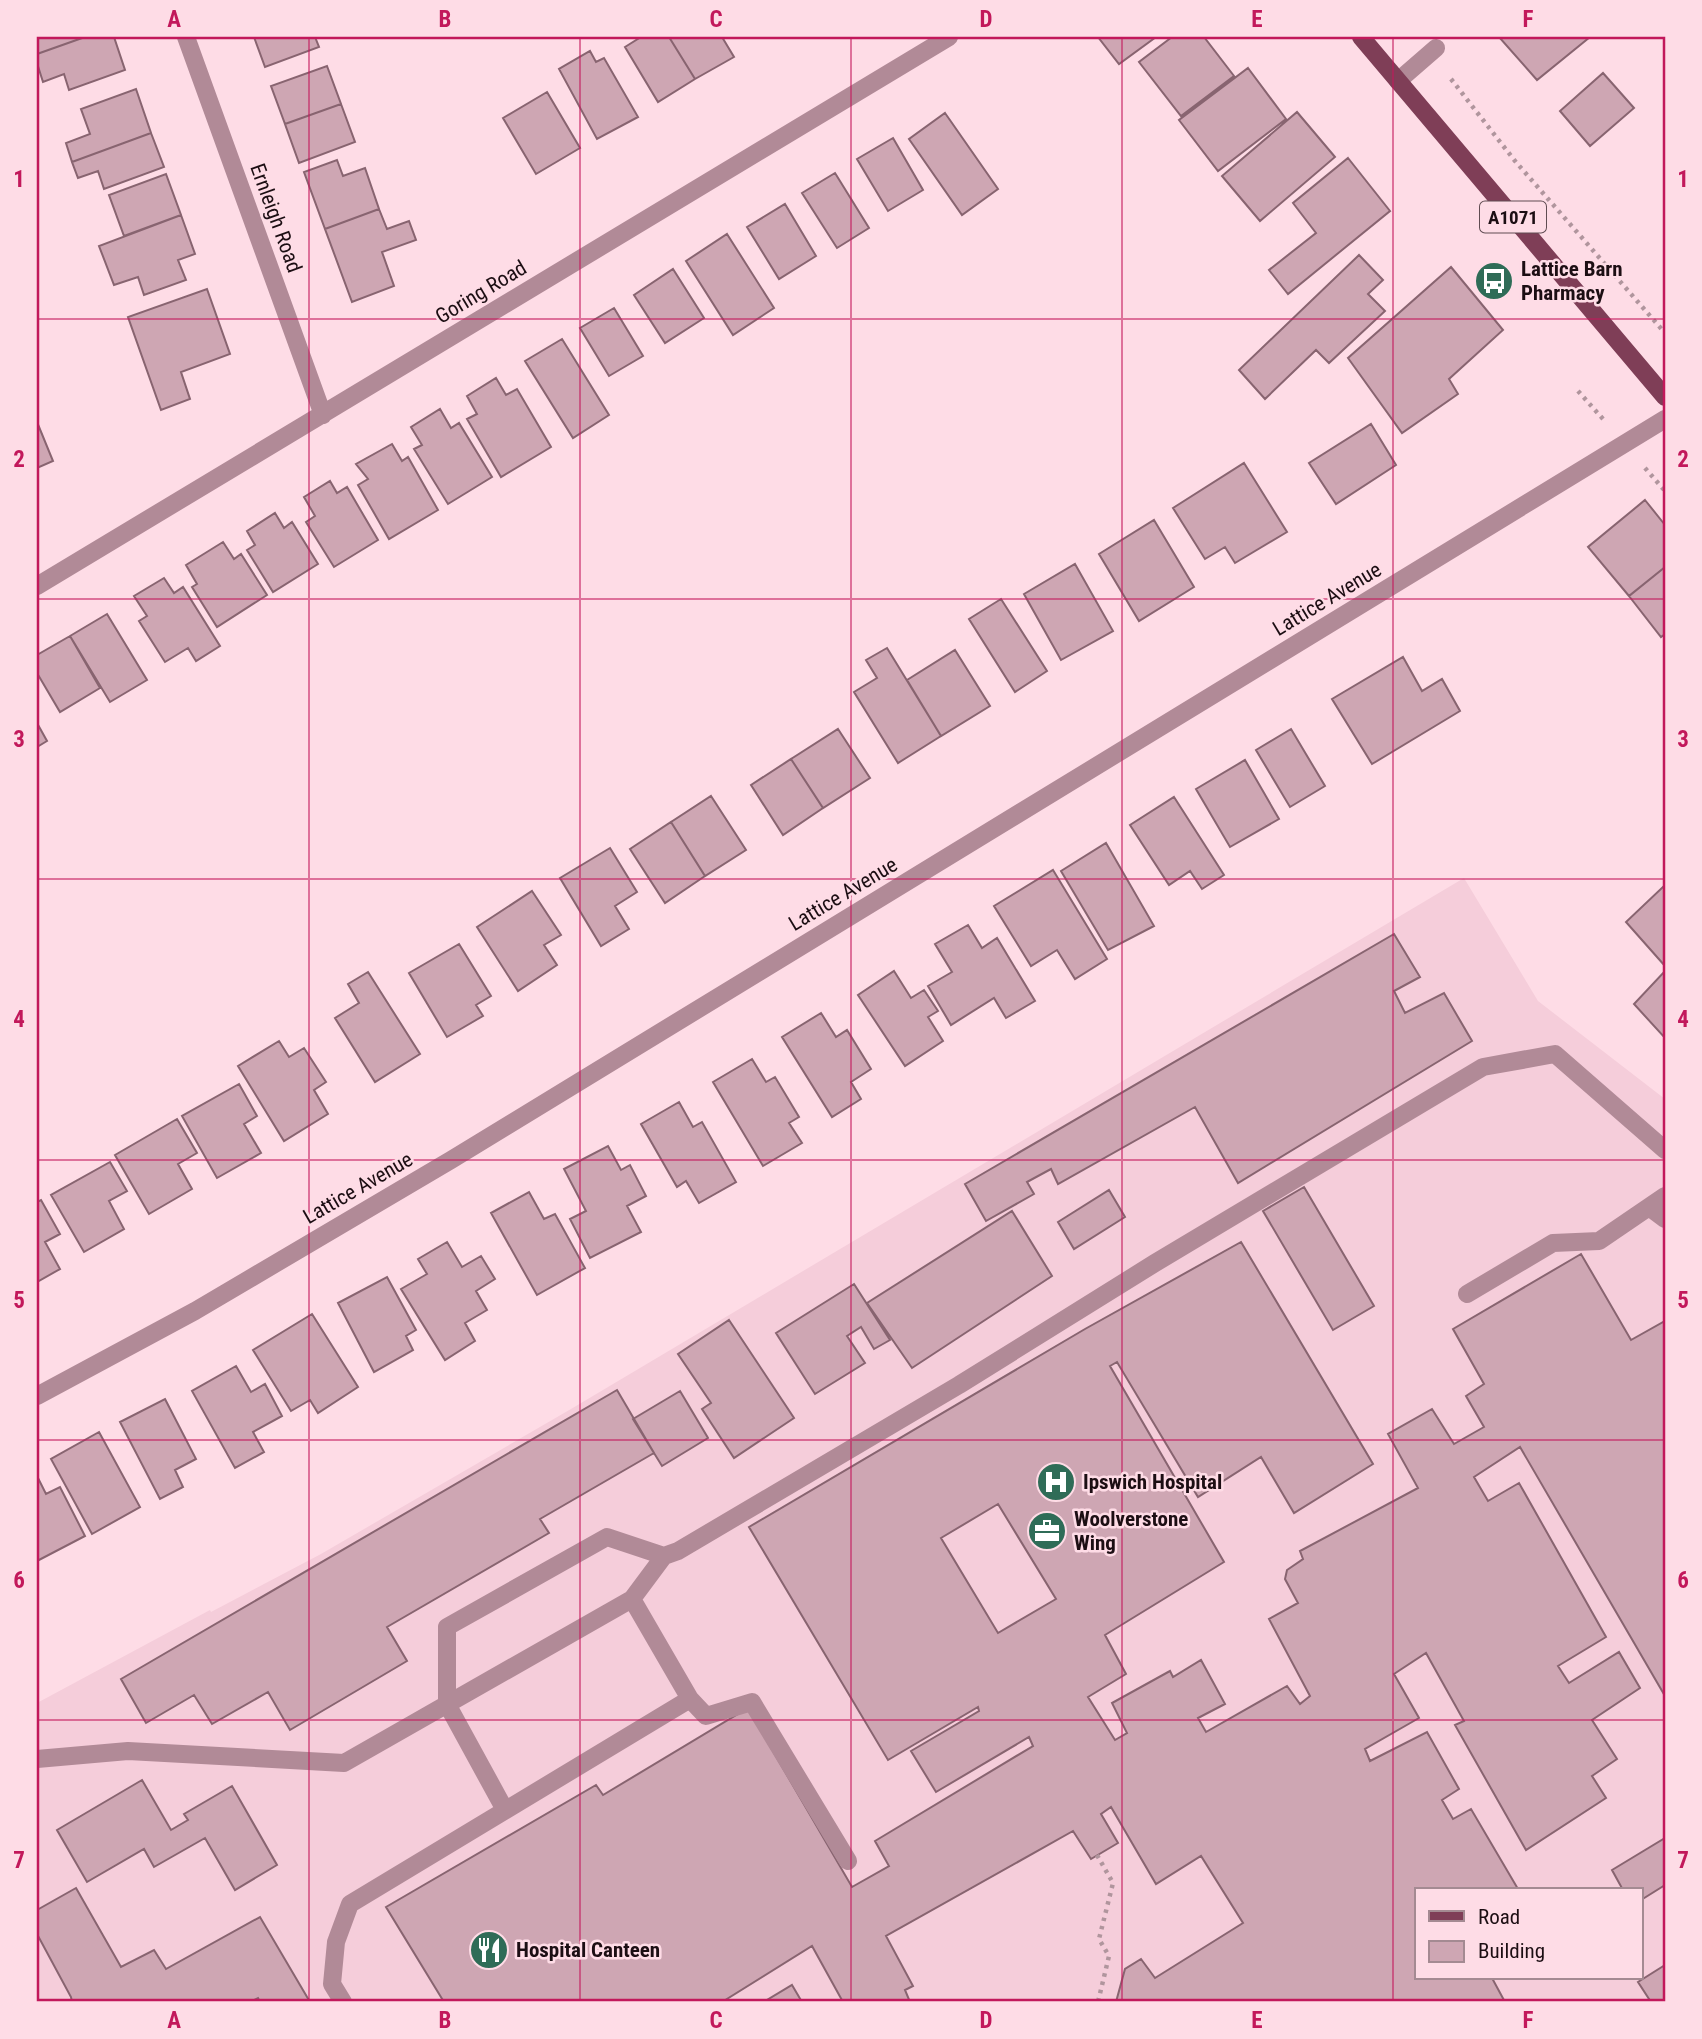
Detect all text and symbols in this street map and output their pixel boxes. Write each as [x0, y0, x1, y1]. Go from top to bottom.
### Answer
text: A [167, 6, 181, 33]
text: B [439, 6, 451, 33]
text: C [709, 6, 723, 33]
text: D [980, 6, 993, 33]
text: E [1251, 6, 1263, 33]
text: F [1523, 6, 1534, 33]
street label: Ernleigh Road [245, 160, 307, 276]
text: 1 [13, 166, 25, 193]
text: 1 [1677, 166, 1689, 193]
road number: A1071 [1480, 202, 1546, 232]
street label: Goring Road [431, 256, 531, 328]
place label: Lattice Barn Pharmacy [1521, 257, 1623, 305]
bus stop icon: Lattice Barn Pharmacy [1473, 260, 1515, 302]
text: 2 [13, 446, 25, 473]
text: 2 [1677, 446, 1689, 473]
street label: Lattice Avenue [1268, 557, 1386, 641]
text: 3 [13, 726, 25, 753]
text: 3 [1677, 726, 1689, 753]
street label: Lattice Avenue [784, 852, 902, 936]
text: 4 [13, 1006, 25, 1033]
text: 4 [1677, 1006, 1689, 1033]
street label: Lattice Avenue [299, 1147, 417, 1229]
text: 5 [13, 1287, 25, 1314]
text: 5 [1677, 1287, 1689, 1314]
hospital icon: Ipswich Hospital [1035, 1461, 1077, 1503]
place label: Ipswich Hospital [1083, 1470, 1222, 1494]
place label: Woolverstone Wing [1074, 1507, 1188, 1555]
office icon: Woolverstone Wing [1026, 1510, 1068, 1552]
text: 6 [13, 1567, 25, 1594]
text: 6 [1677, 1567, 1689, 1594]
text: 7 [13, 1847, 25, 1874]
text: 7 [1677, 1847, 1689, 1874]
legend [1415, 1888, 1642, 1980]
text: Road [1478, 1905, 1520, 1929]
restaurant icon: Hospital Canteen [468, 1929, 510, 1971]
place label: Hospital Canteen [516, 1938, 660, 1962]
text: Building [1478, 1939, 1545, 1963]
text: A [167, 2007, 181, 2034]
text: B [439, 2007, 451, 2034]
text: C [709, 2007, 723, 2034]
text: D [980, 2007, 993, 2034]
text: E [1251, 2007, 1263, 2034]
text: F [1523, 2007, 1534, 2034]

